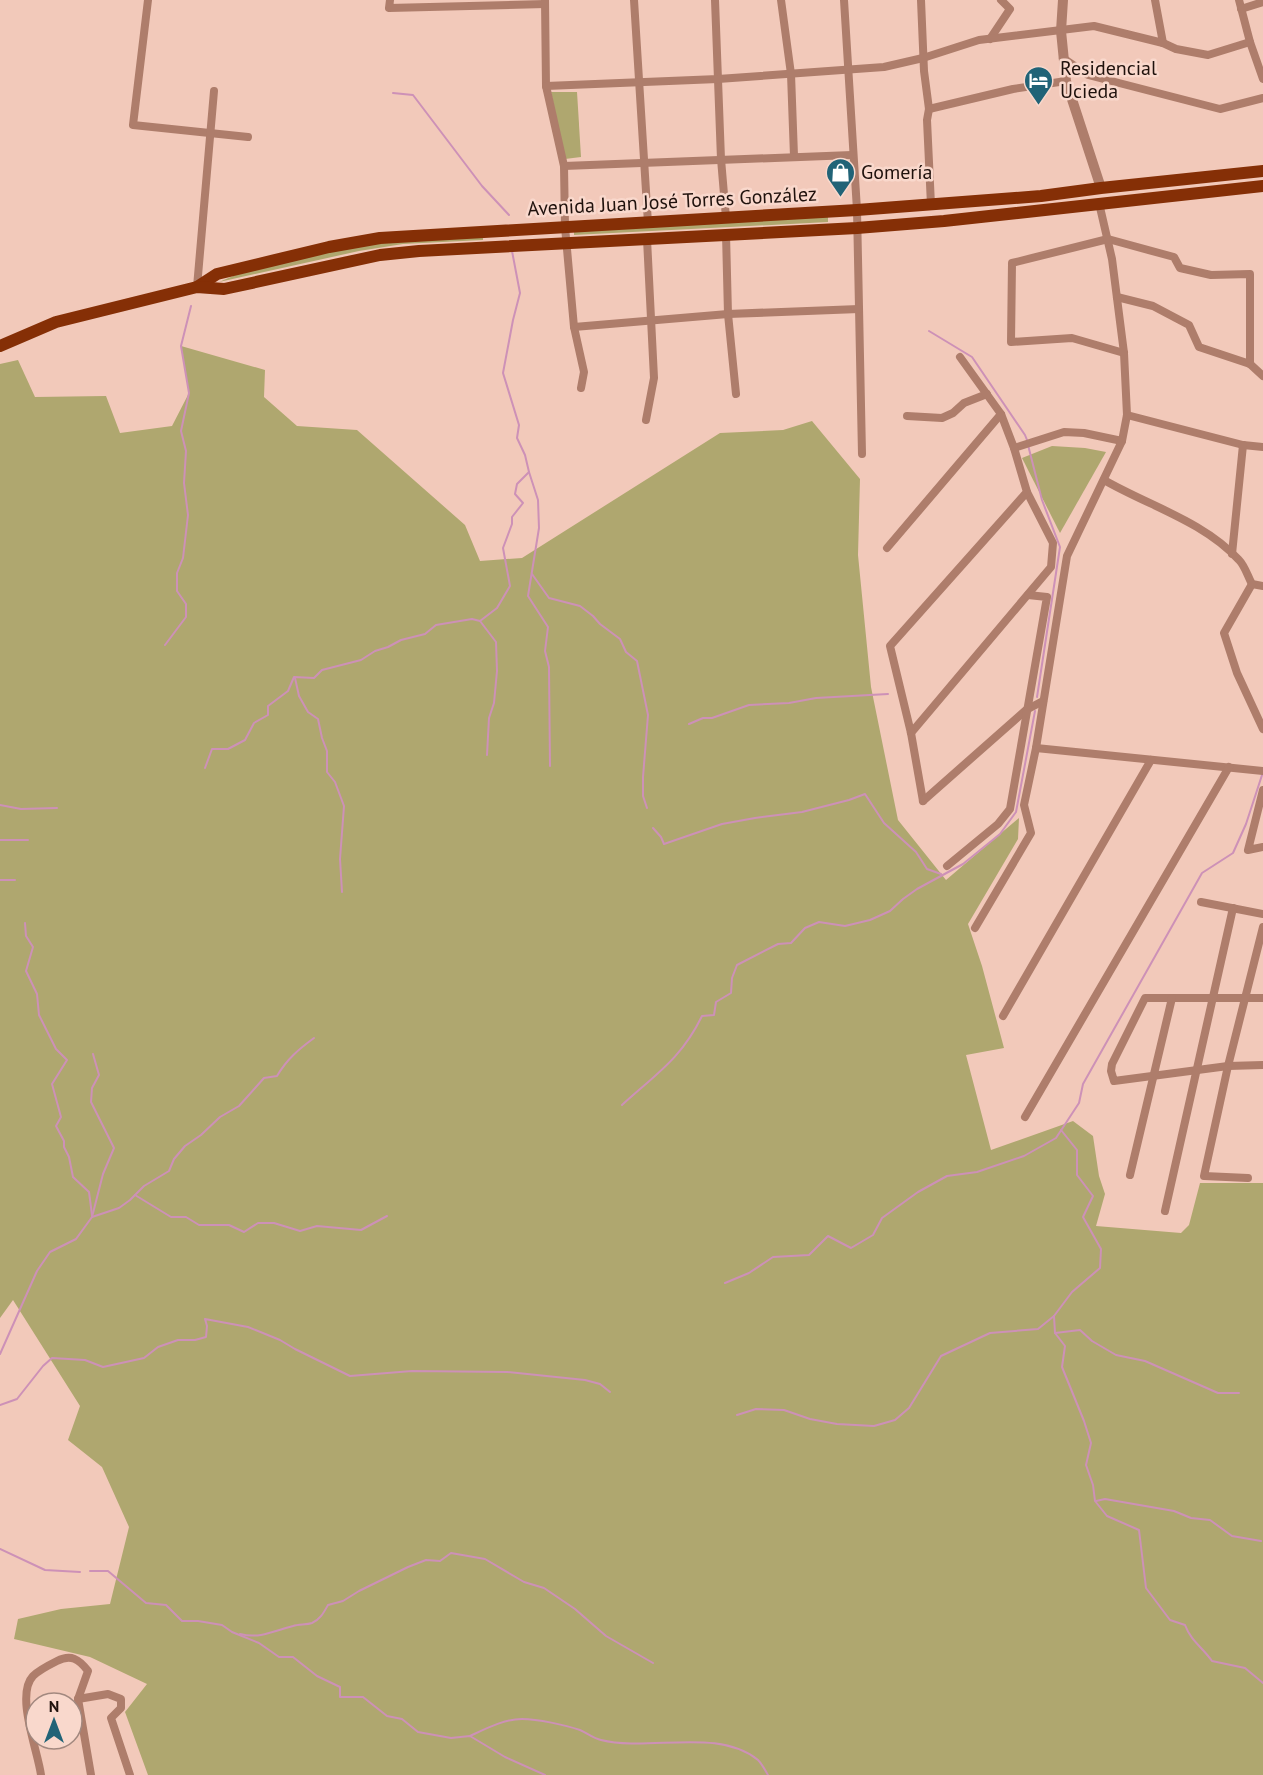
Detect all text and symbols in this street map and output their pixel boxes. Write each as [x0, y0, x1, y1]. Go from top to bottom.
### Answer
place label: Residencial Ucieda [1060, 55, 1157, 104]
hotel icon: Residencial Ucieda [1023, 64, 1055, 106]
shop icon: Gomería [824, 156, 856, 198]
place label: Gomería [861, 159, 932, 185]
street label: Avenida Juan José Torres González [527, 180, 817, 222]
north arrow [24, 1691, 84, 1751]
text: N [49, 1696, 59, 1716]

